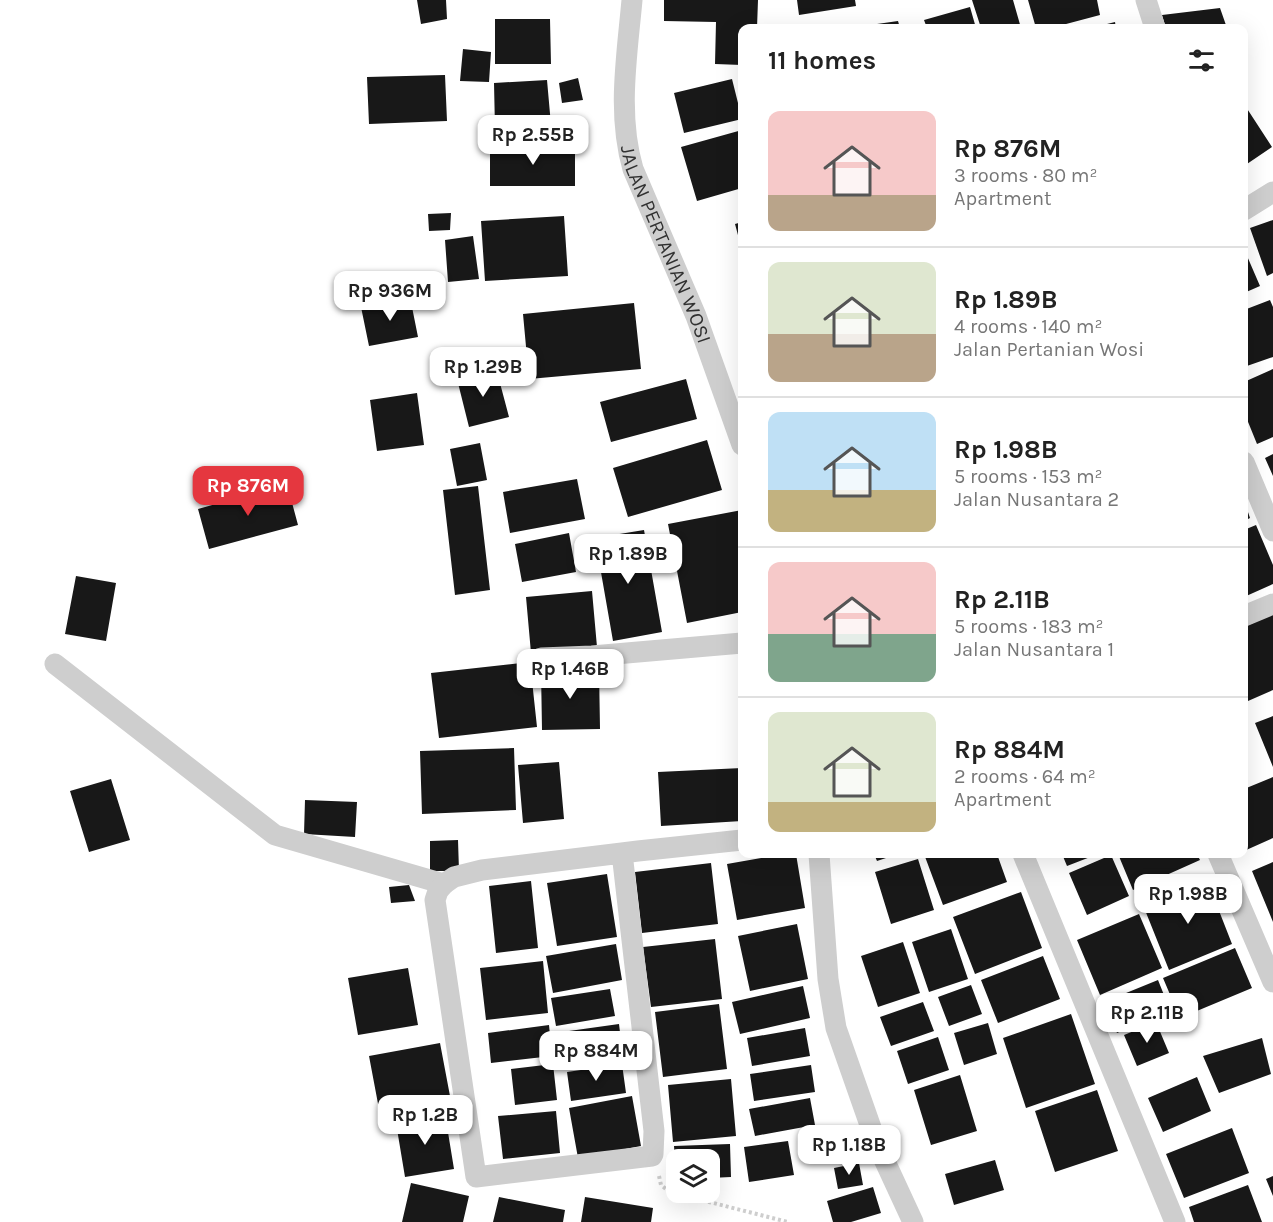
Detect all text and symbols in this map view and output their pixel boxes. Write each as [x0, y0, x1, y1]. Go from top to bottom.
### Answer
icon: filters [1185, 44, 1218, 77]
text: 11 homes [768, 45, 876, 76]
pin: Rp 2.55B [471, 115, 595, 166]
text: Rp 2.55B [492, 123, 574, 146]
text: Rp 876M [954, 133, 1061, 164]
icon: home [816, 135, 888, 207]
street label: JALAN PERTANIAN WOSI [616, 143, 716, 346]
text: 3 rooms · 80 m² [954, 164, 1098, 187]
text: Apartment [954, 187, 1052, 210]
pin: Rp 936M [335, 271, 445, 322]
text: Rp 936M [348, 279, 432, 302]
text: Rp 1.89B [954, 284, 1058, 315]
icon: home [816, 286, 888, 358]
text: 4 rooms · 140 m² [954, 315, 1102, 338]
text: Jalan Pertanian Wosi [954, 338, 1144, 361]
pin: Rp 1.29B [421, 347, 545, 398]
text: Rp 1.29B [444, 355, 522, 378]
text: Rp 1.98B [954, 434, 1058, 465]
icon: home [816, 436, 888, 508]
text: 5 rooms · 153 m² [954, 465, 1103, 488]
pin: Rp 876M [193, 466, 303, 517]
text: Rp 876M [207, 474, 289, 497]
text: Jalan Nusantara 2 [954, 488, 1119, 511]
pin: Rp 1.89B [566, 534, 690, 585]
text: Rp 1.89B [588, 542, 668, 565]
text: Rp 2.11B [954, 584, 1050, 615]
icon: home [816, 586, 888, 658]
text: 5 rooms · 183 m² [954, 615, 1104, 638]
text: Jalan Nusantara 1 [954, 638, 1114, 661]
pin: Rp 1.46B [508, 649, 632, 700]
text: Rp 1.46B [531, 657, 609, 680]
text: Rp 884M [954, 734, 1065, 765]
icon: home [816, 736, 888, 808]
text: 2 rooms · 64 m² [954, 765, 1096, 788]
text: Apartment [954, 788, 1052, 811]
pin: Rp 1.98B [1126, 874, 1250, 925]
text: Rp 1.98B [1148, 882, 1228, 905]
pin: Rp 2.11B [1085, 993, 1209, 1044]
text: Rp 2.11B [1110, 1001, 1184, 1024]
pin: Rp 884M [541, 1031, 651, 1082]
text: Rp 884M [553, 1039, 639, 1062]
pin: Rp 1.2B [370, 1095, 480, 1146]
text: Rp 1.2B [392, 1103, 458, 1126]
pin: Rp 1.18B [787, 1125, 911, 1176]
text: Rp 1.18B [812, 1133, 886, 1156]
map controls [666, 1149, 720, 1203]
button: layers [666, 1149, 720, 1203]

